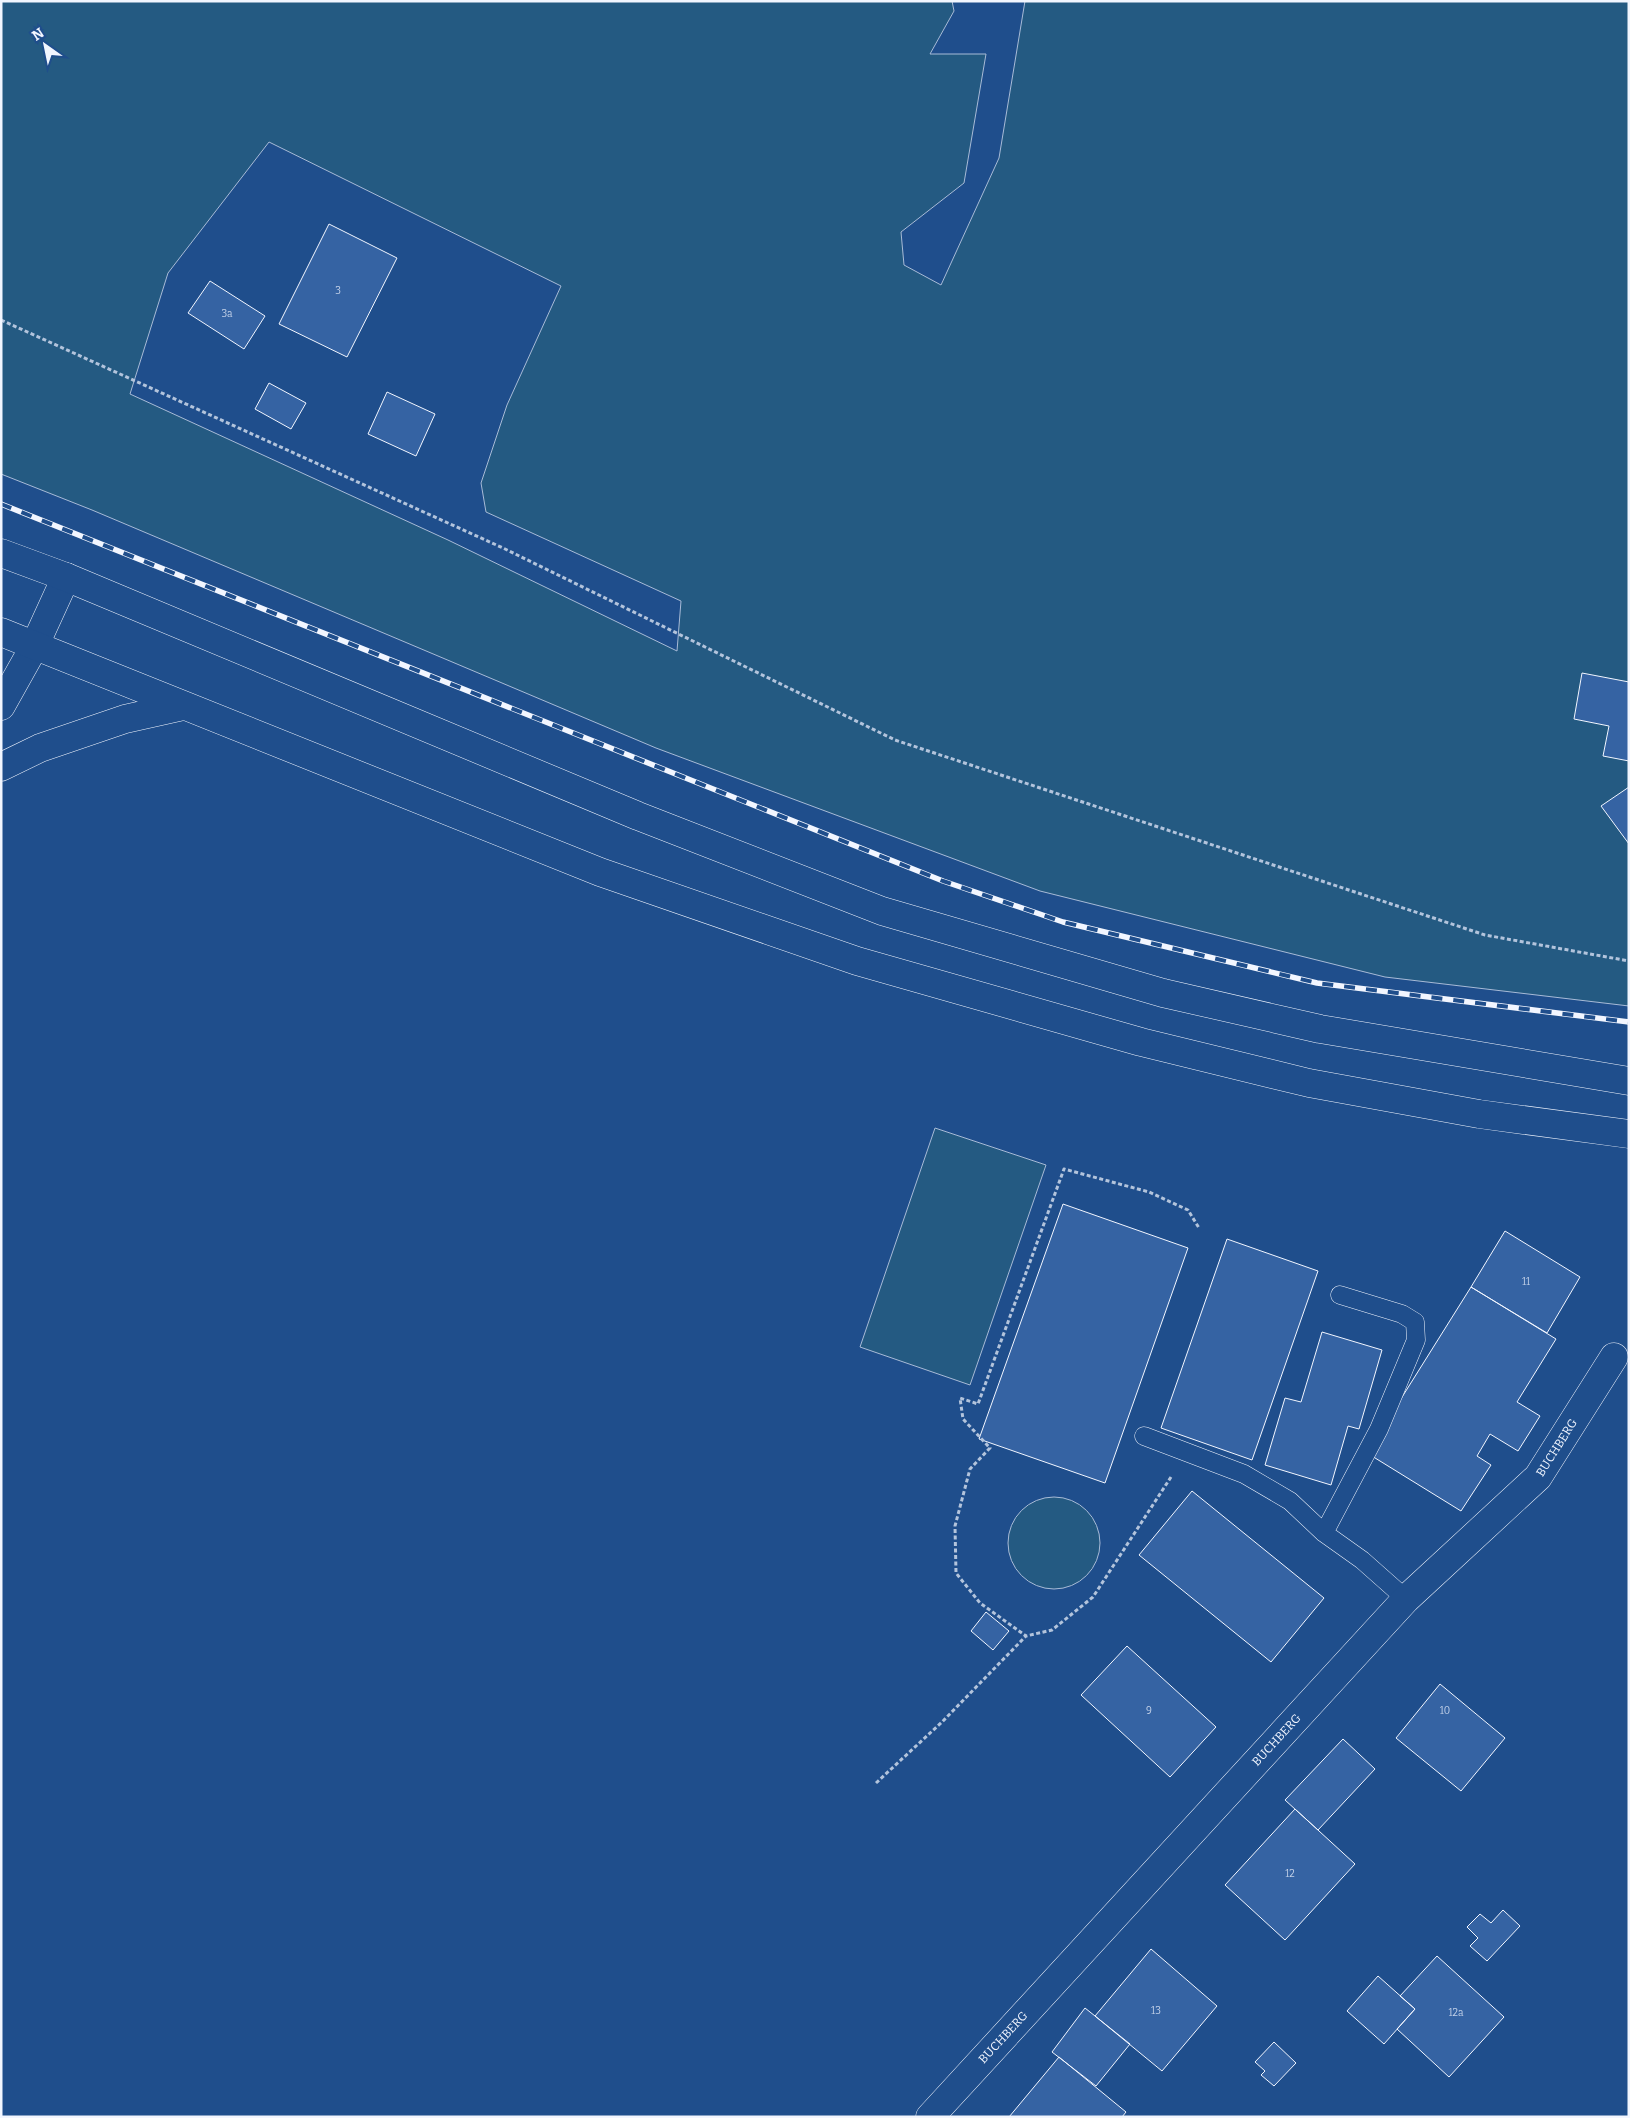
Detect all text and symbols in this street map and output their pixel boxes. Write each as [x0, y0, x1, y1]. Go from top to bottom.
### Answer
north arrow [20, 20, 70, 70]
text: N [29, 24, 48, 45]
house number: 3 [335, 285, 341, 297]
house number: 3a [222, 308, 233, 320]
house number: 11 [1522, 1276, 1530, 1288]
street label: BUCHBERG [1533, 1416, 1580, 1479]
house number: 9 [1146, 1705, 1152, 1717]
house number: 10 [1440, 1705, 1450, 1717]
street label: BUCHBERG [1249, 1711, 1304, 1769]
house number: 12 [1285, 1868, 1295, 1880]
house number: 13 [1151, 2005, 1161, 2017]
house number: 12a [1449, 2007, 1464, 2019]
street label: BUCHBERG [976, 2009, 1030, 2066]

